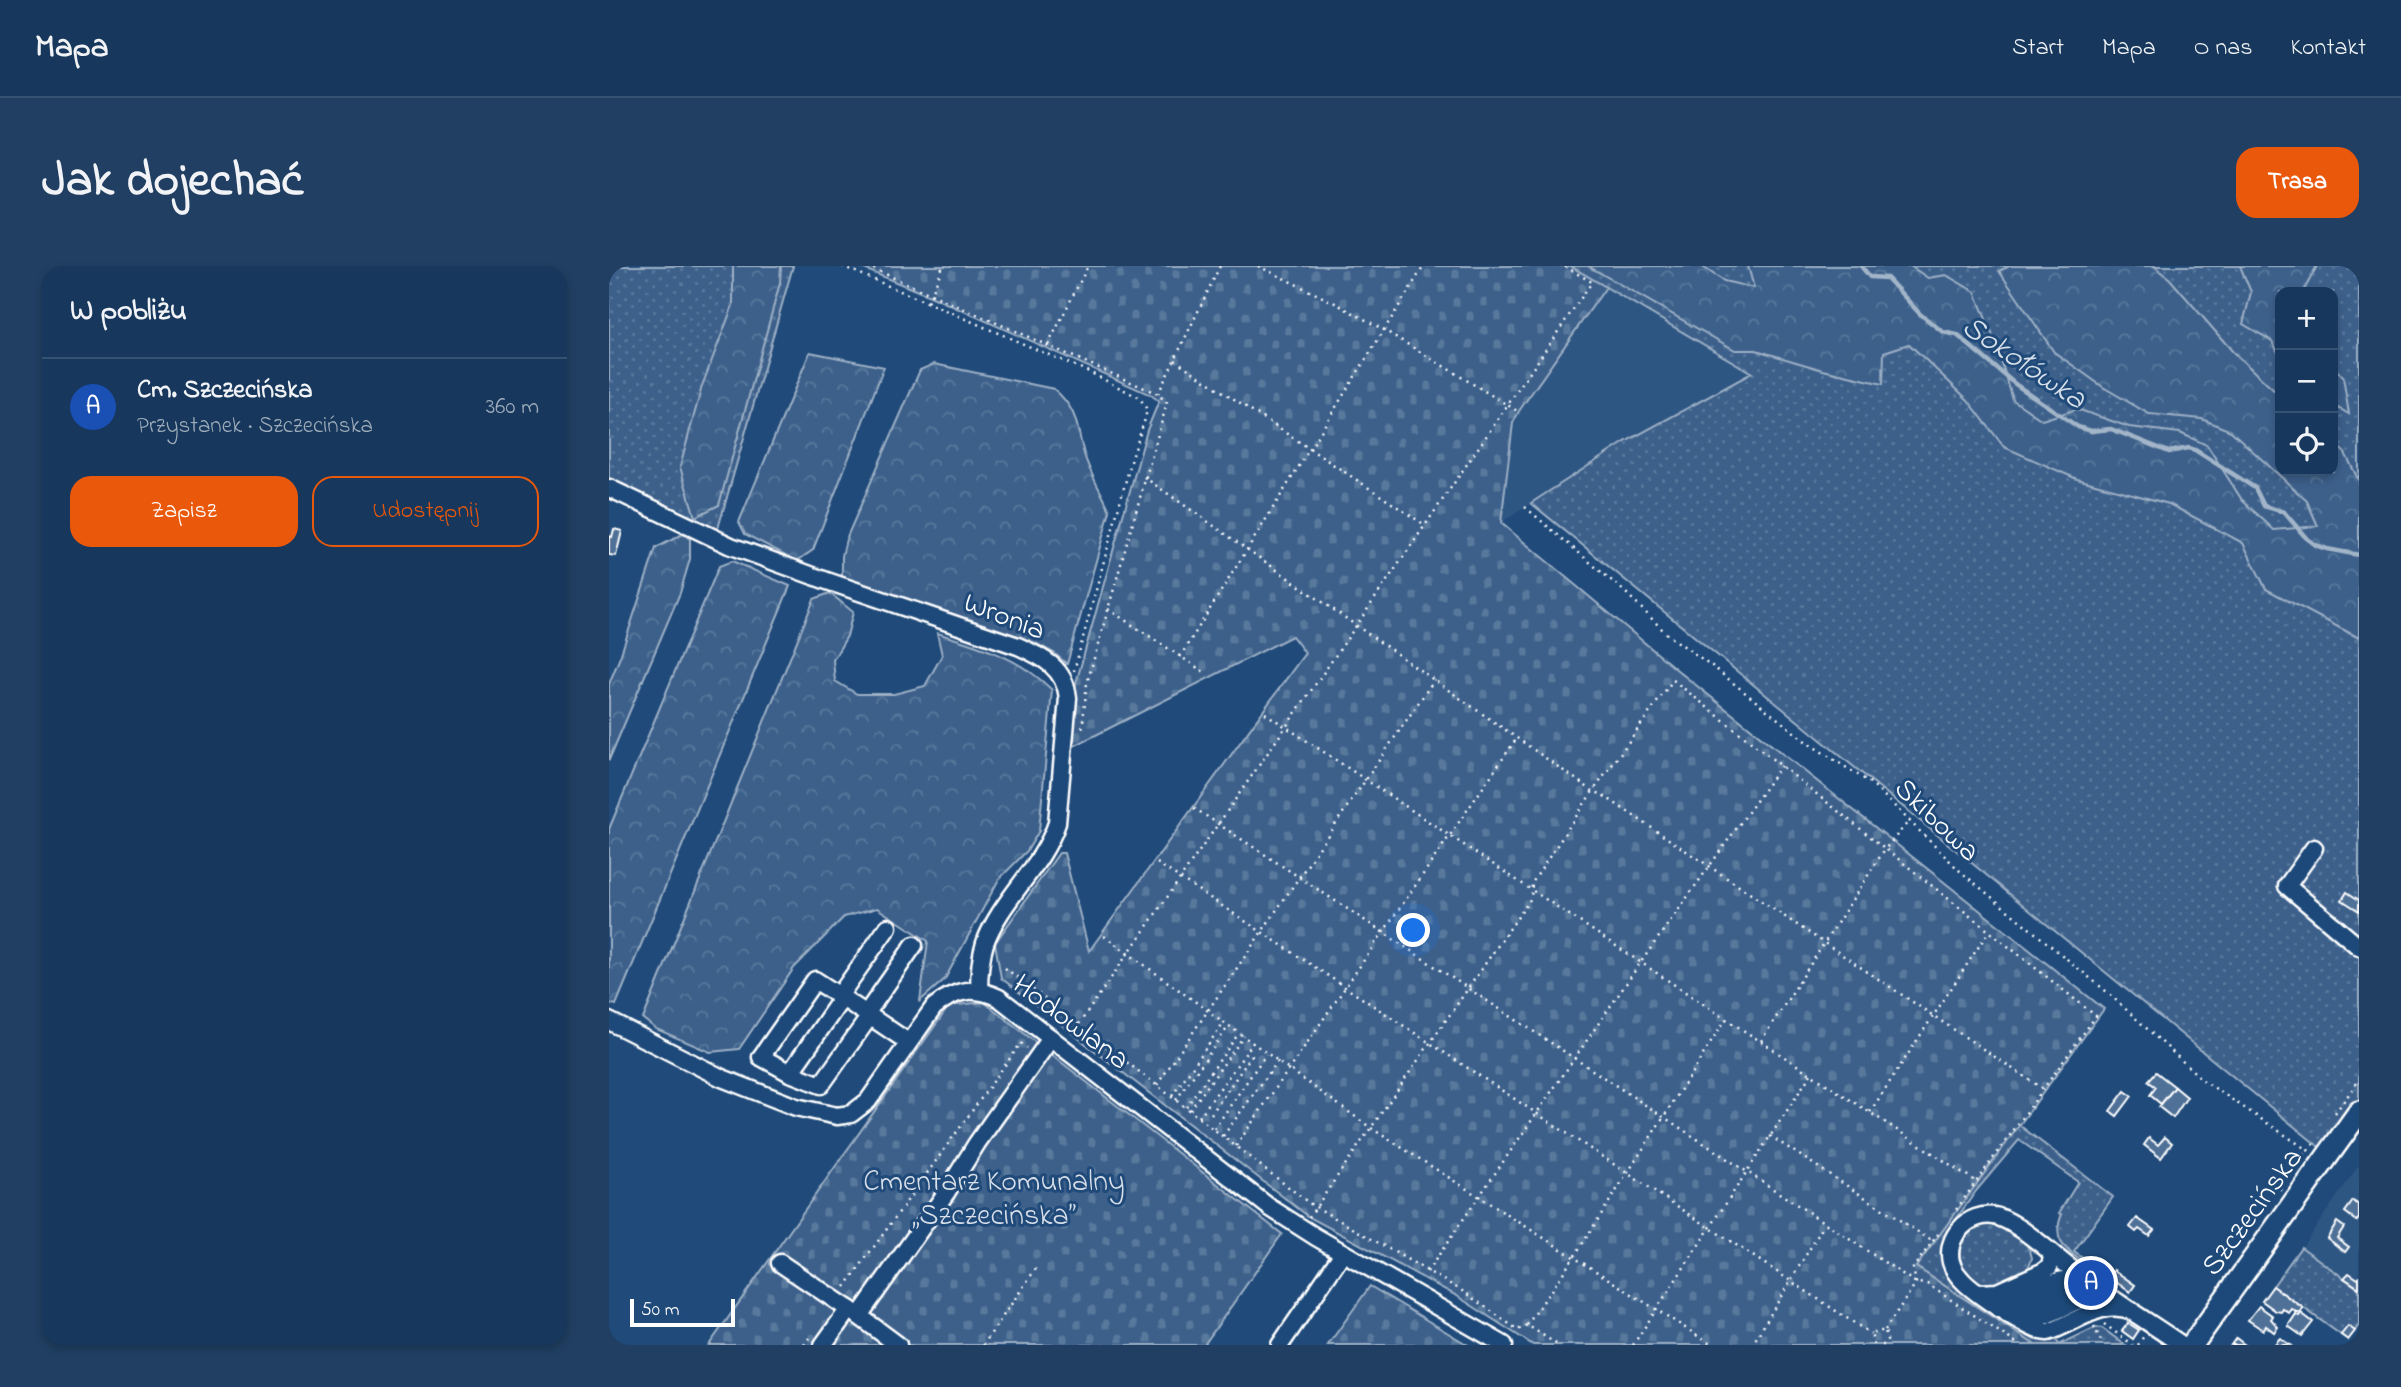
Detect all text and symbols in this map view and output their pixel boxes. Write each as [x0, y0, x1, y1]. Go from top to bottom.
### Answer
text: Mapa [35, 24, 109, 72]
text: Start [2012, 31, 2064, 66]
text: Mapa [2102, 31, 2156, 66]
text: O nas [2194, 31, 2252, 66]
text: Kontakt [2290, 31, 2366, 66]
text: Jak dojechać [42, 146, 303, 218]
button: Trasa [2236, 147, 2359, 218]
map controls [2275, 287, 2338, 476]
button: + [2275, 287, 2338, 350]
text: W pobliżu [70, 290, 187, 334]
water label: Sokołówka [1951, 305, 2095, 423]
button: − [2275, 350, 2338, 413]
text: Cm. Szczecińska [137, 372, 313, 410]
text: A [86, 391, 100, 424]
text: 360 m [486, 391, 539, 424]
text: Przystanek · Szczecińska [137, 410, 373, 443]
button: locate [2275, 413, 2338, 476]
button: Zapisz [70, 476, 298, 547]
button: Udostępnij [312, 476, 539, 547]
street label: Wronia [957, 582, 1051, 653]
street label: Skibowa [1883, 769, 1989, 873]
your location [1396, 913, 1430, 947]
street label: Hodowlana [1002, 965, 1138, 1082]
street label: Szczecińska [2192, 1139, 2315, 1286]
park label: Cmentarz Komunalny „Szczecińska” [863, 1161, 1125, 1239]
pin: A [2068, 1257, 2114, 1309]
scale bar [630, 1296, 735, 1328]
text: 50 m [641, 1297, 680, 1324]

